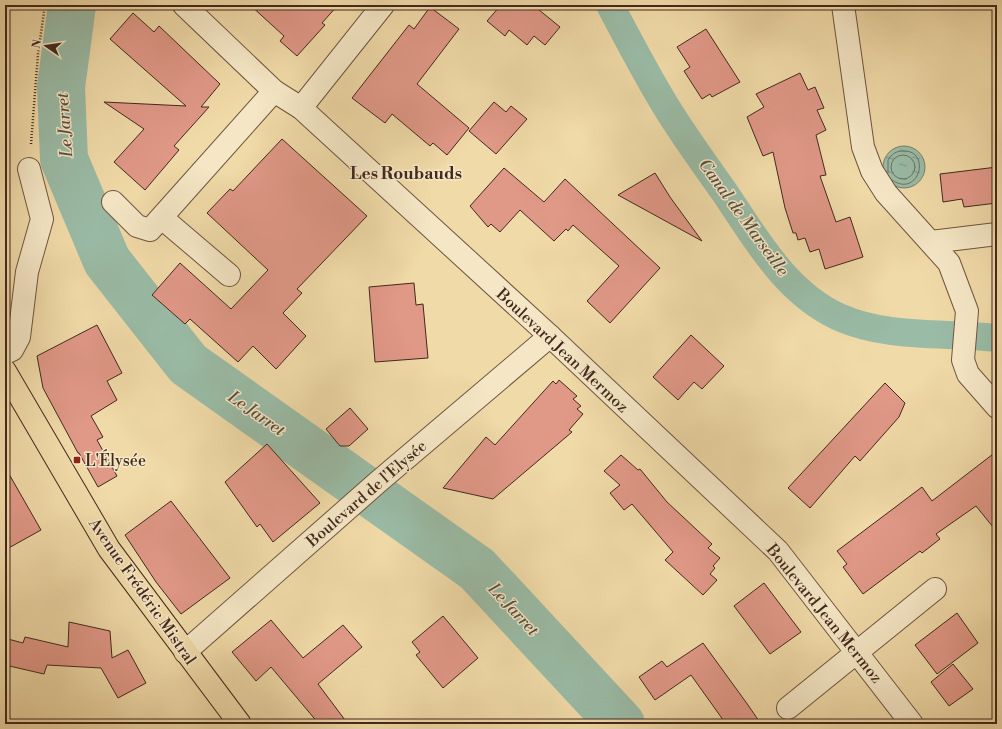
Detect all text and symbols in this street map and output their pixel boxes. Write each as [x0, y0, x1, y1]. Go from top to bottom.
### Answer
north arrow [26, 26, 66, 66]
text: N [29, 38, 45, 50]
water label: Le Jarret [52, 92, 78, 159]
water label: Canal de Marseille [693, 154, 793, 281]
district label: Les Roubauds [350, 163, 462, 185]
street label: Boulevard Jean Mermoz [491, 284, 633, 417]
water label: Le Jarret [223, 386, 290, 442]
street label: Boulevard de l'Elysée [302, 436, 431, 552]
place label: L'Élysée [85, 449, 146, 471]
marker: L'Élysée [72, 455, 82, 465]
street label: Avenue Frédéric Mistral [83, 514, 200, 669]
street label: Boulevard Jean Mermoz [761, 539, 887, 687]
water label: Le Jarret [483, 578, 544, 641]

